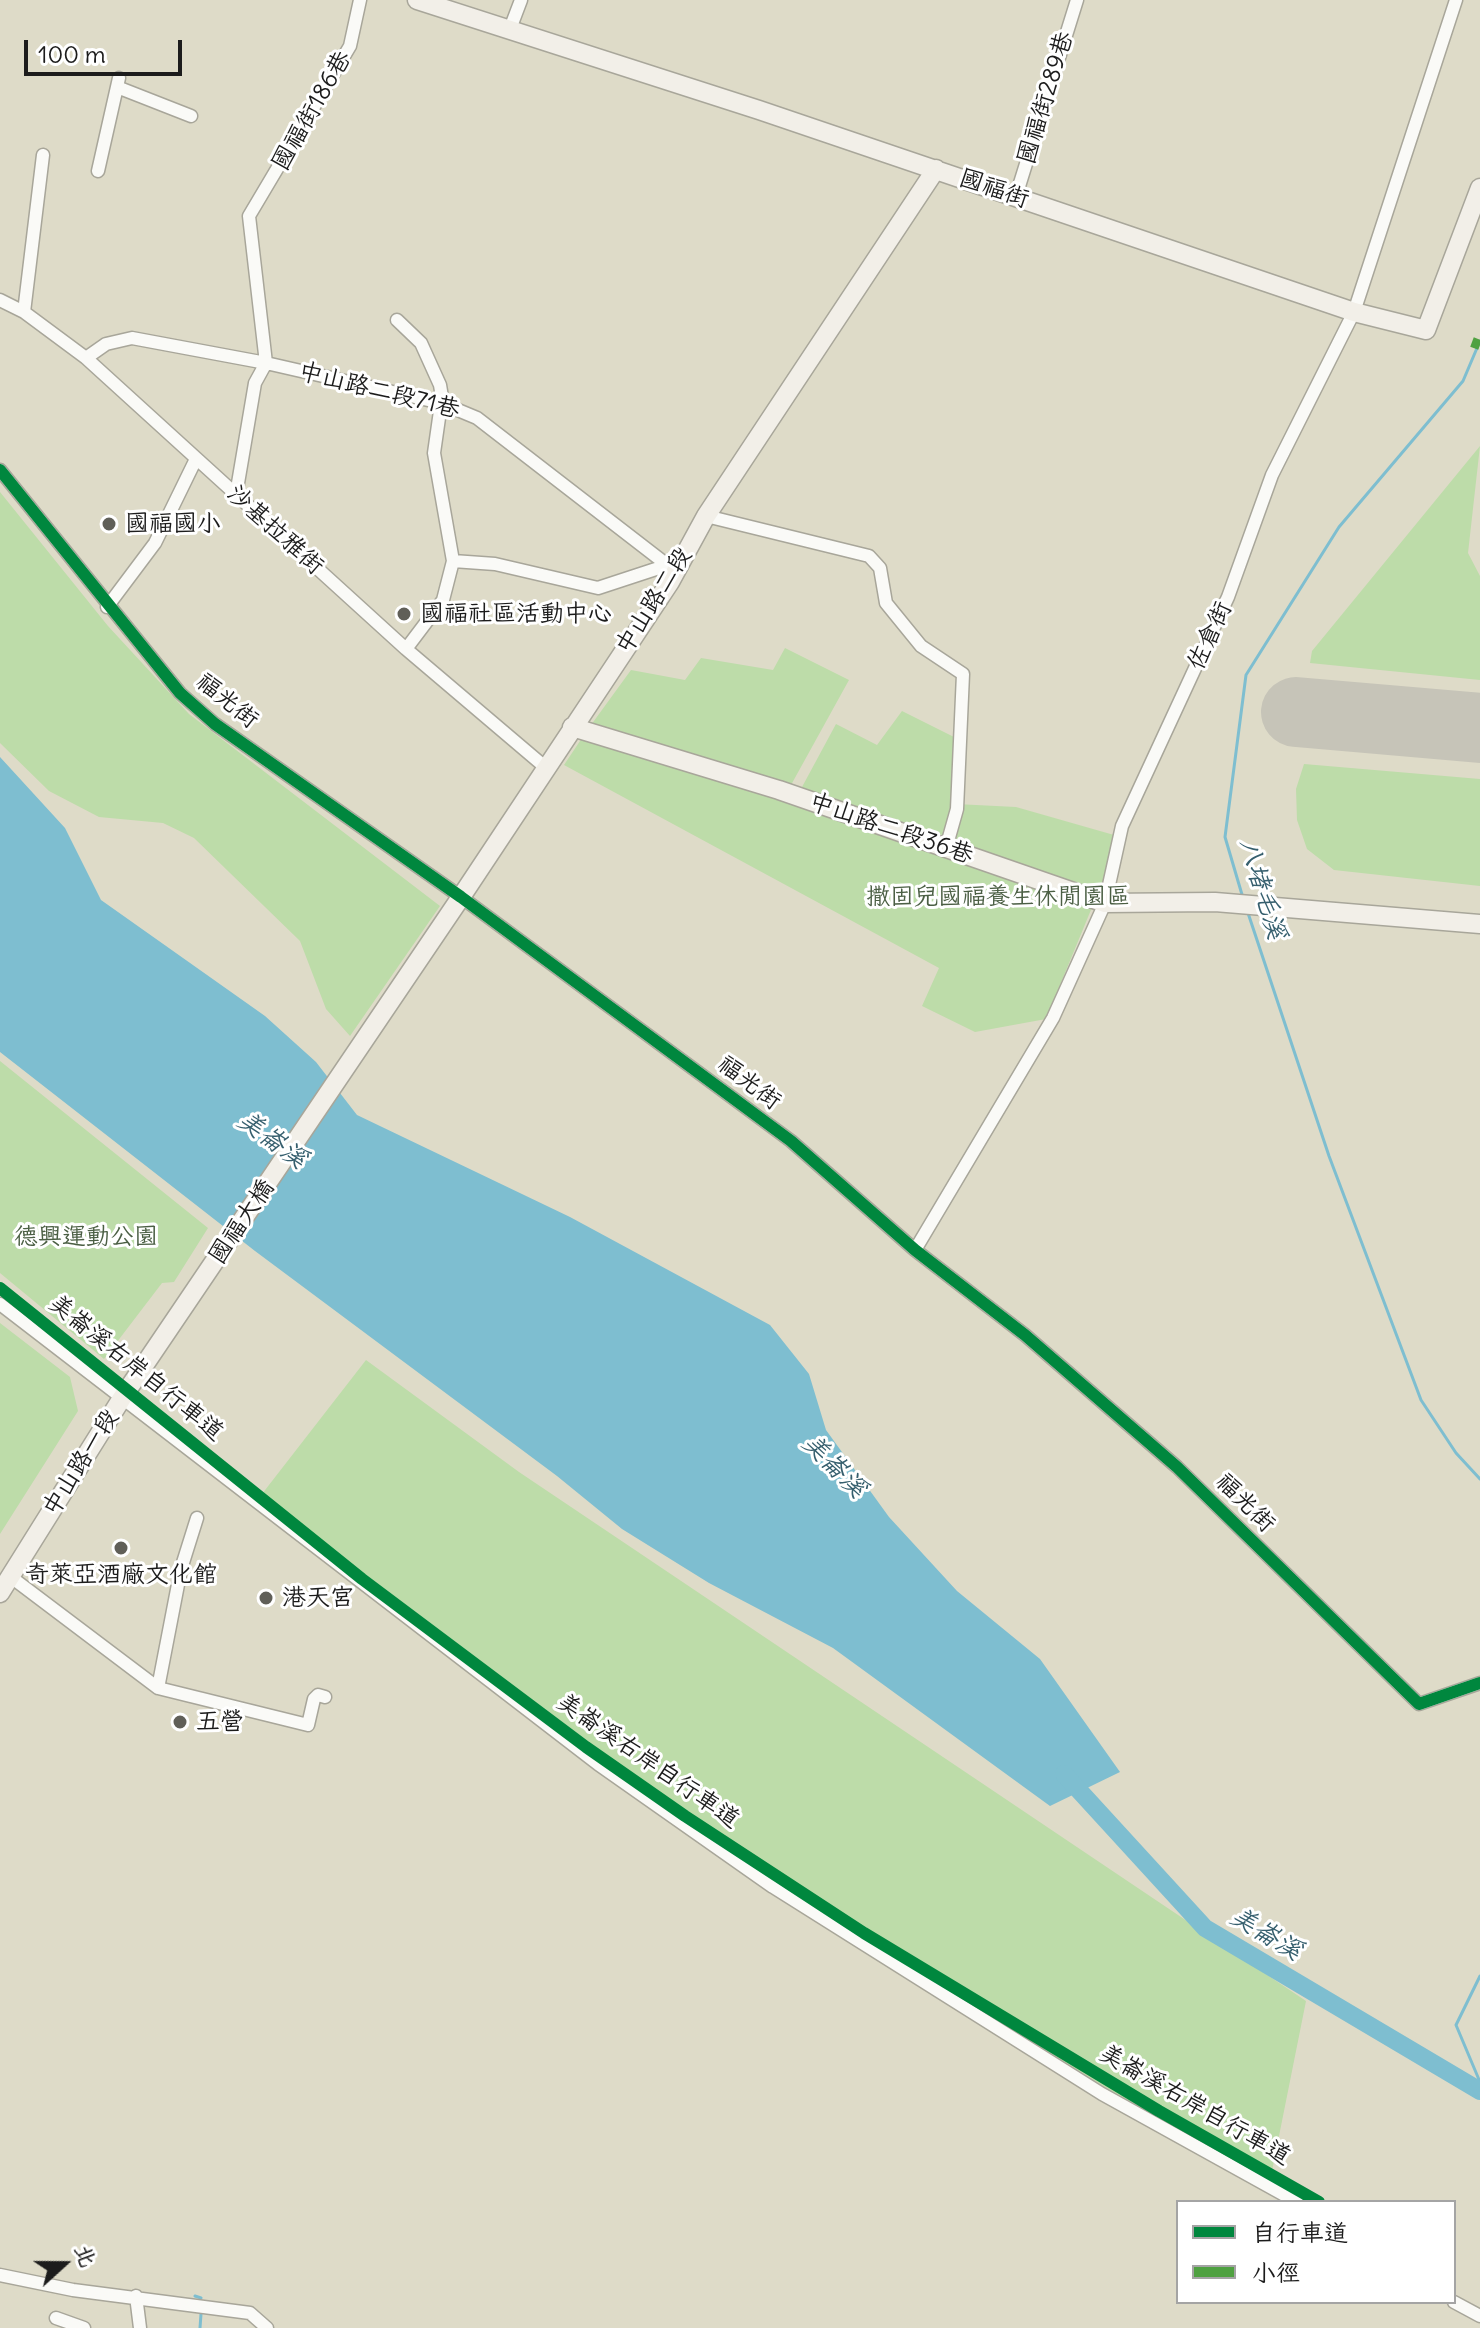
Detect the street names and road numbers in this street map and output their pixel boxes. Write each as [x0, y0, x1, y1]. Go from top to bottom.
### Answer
street label: 國福街289巷 [1012, 28, 1080, 168]
street label: 國福街186巷 [266, 46, 358, 176]
street label: 國福街 [955, 164, 1033, 214]
street label: 中山路二段71巷 [295, 357, 463, 425]
street label: 沙基拉雅街 [221, 479, 329, 581]
street label: 中山路二段 [610, 542, 698, 660]
street label: 佐倉街 [1182, 597, 1238, 675]
street label: 福光街 [190, 667, 264, 735]
street label: 中山路二段36巷 [805, 787, 977, 871]
street label: 福光街 [712, 1050, 786, 1116]
street label: 國福大橋 [203, 1174, 281, 1270]
street label: 美崙溪右岸自行車道 [43, 1289, 229, 1447]
street label: 中山路一段 [37, 1404, 125, 1522]
street label: 福光街 [1209, 1467, 1281, 1539]
street label: 美崙溪右岸自行車道 [551, 1687, 745, 1835]
street label: 美崙溪右岸自行車道 [1094, 2039, 1296, 2171]

